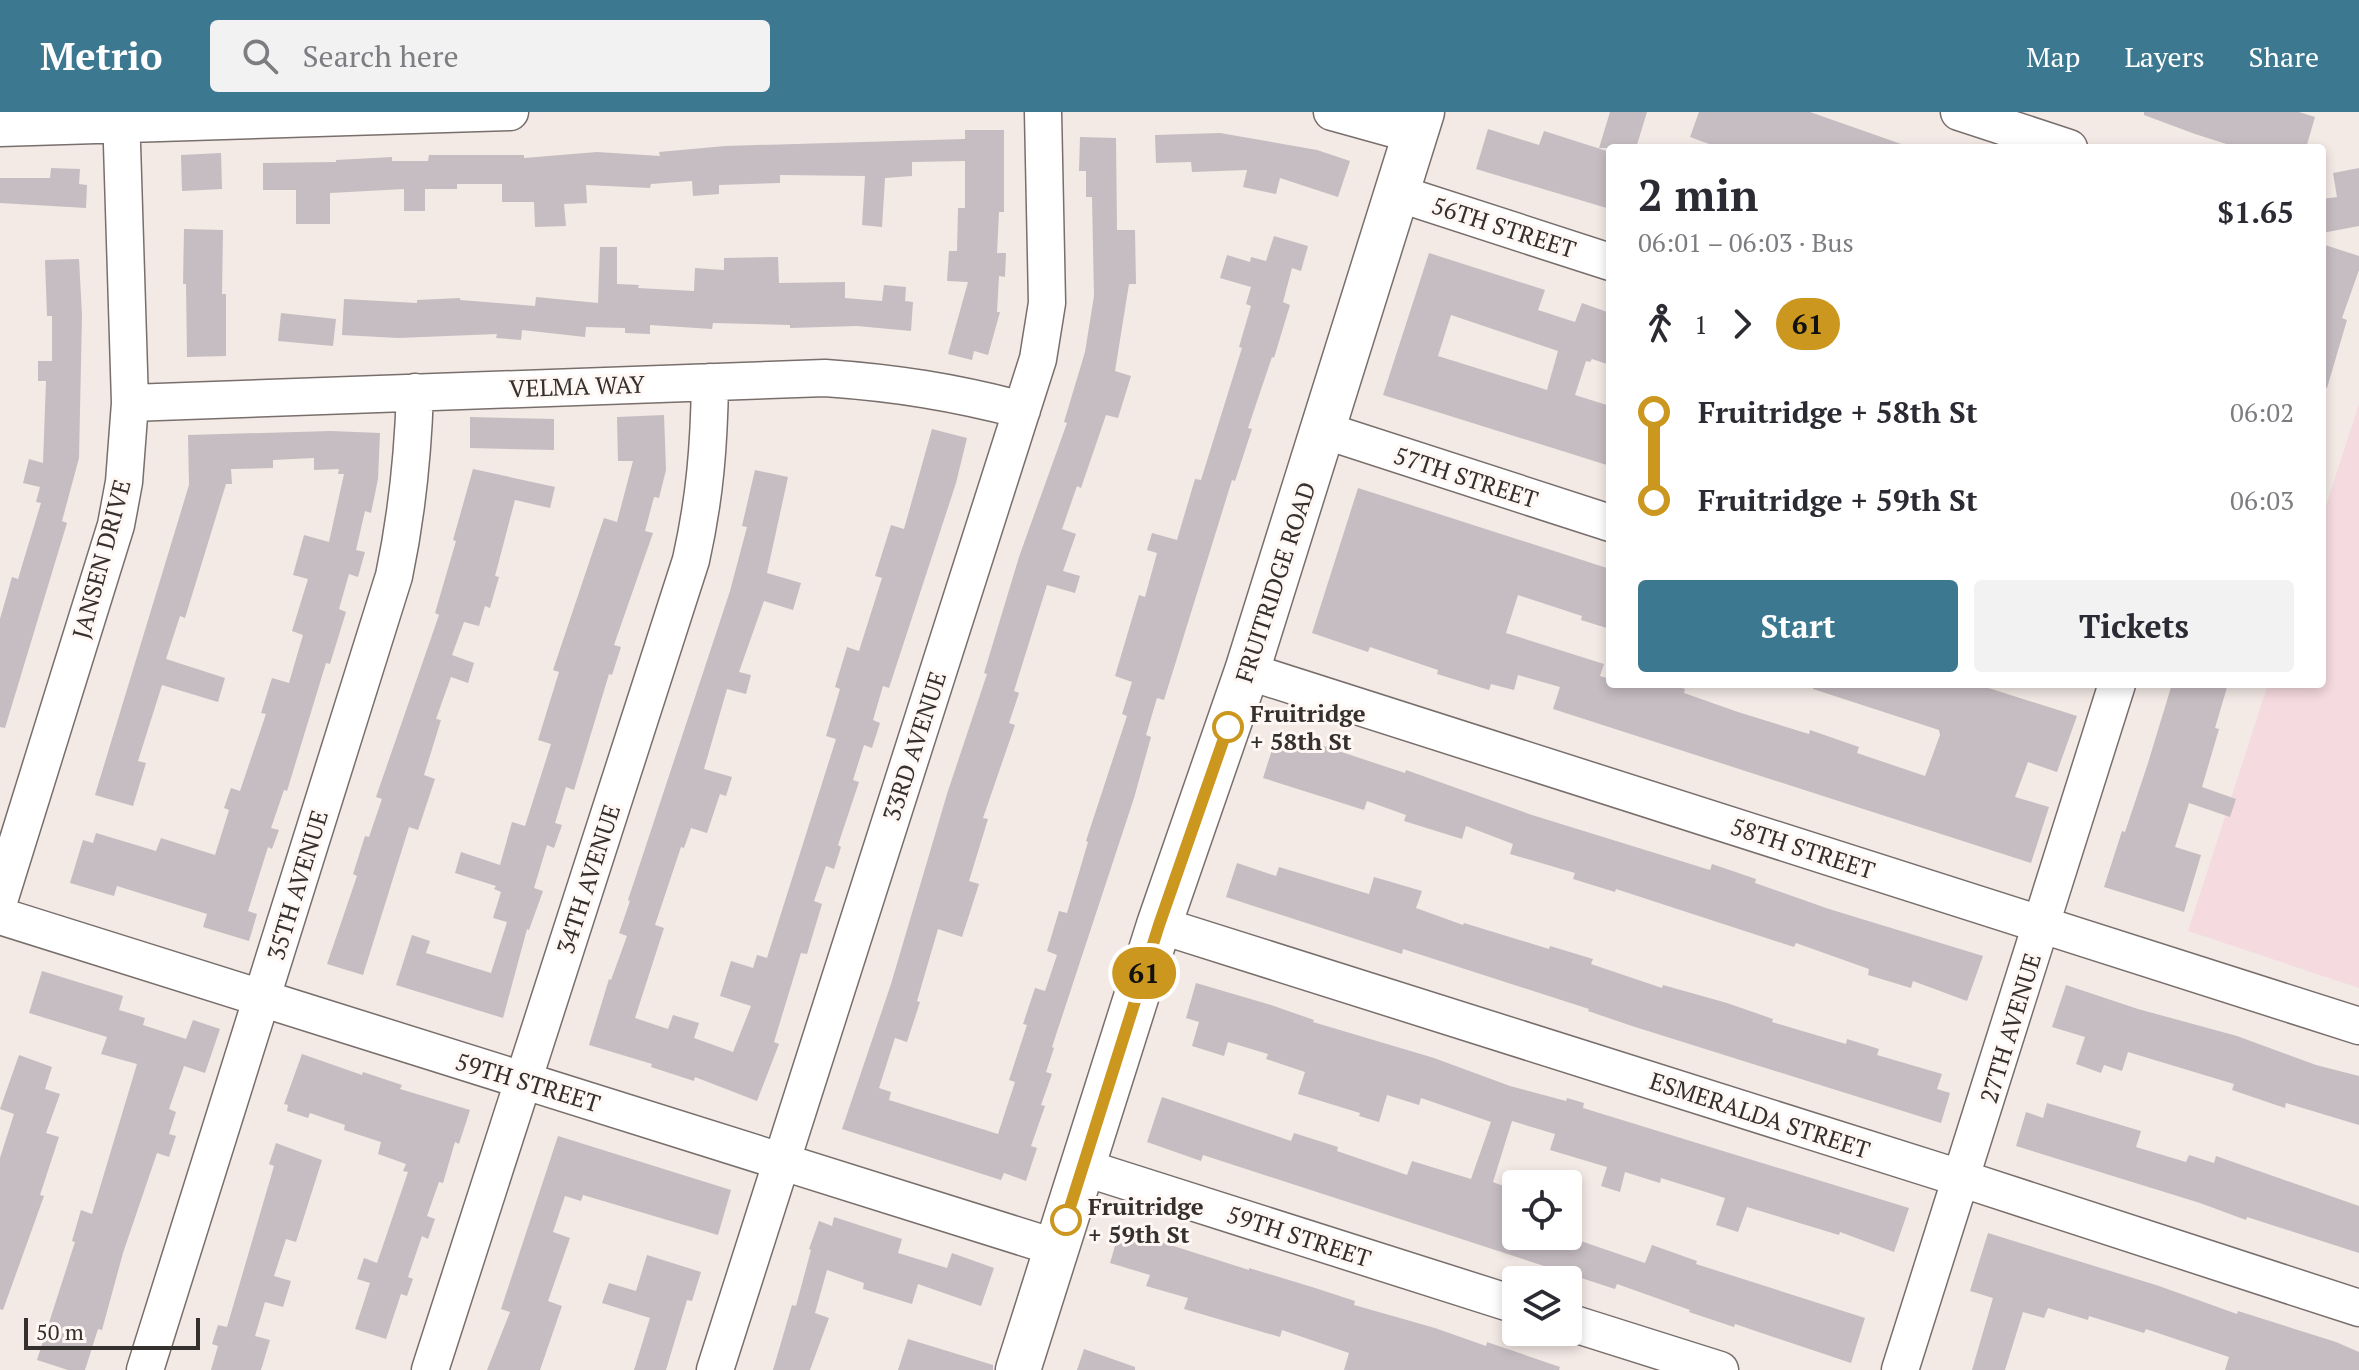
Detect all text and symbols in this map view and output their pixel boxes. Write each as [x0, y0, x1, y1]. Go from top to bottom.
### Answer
search box [210, 20, 770, 92]
text: Metrio [40, 31, 162, 81]
icon: search [238, 34, 282, 78]
text: Search here [302, 36, 459, 76]
text: Map [2026, 38, 2080, 75]
text: Layers [2124, 38, 2205, 75]
text: Share [2249, 38, 2319, 75]
text: 2 min [1638, 165, 1758, 224]
street label: 56TH STREET [1428, 189, 1580, 265]
text: $1.65 [2217, 192, 2294, 232]
text: 06:01 – 06:03 · Bus [1638, 225, 1854, 259]
icon: walk [1638, 302, 1682, 346]
icon: forward [1720, 302, 1764, 346]
text: 61 [1792, 305, 1824, 342]
text: 1 [1694, 307, 1708, 341]
street label: VELMA WAY [508, 368, 646, 404]
text: Fruitridge + 58th St [1698, 392, 1978, 432]
text: 06:02 [2230, 395, 2294, 429]
street label: 57TH STREET [1390, 439, 1542, 515]
street label: JANSEN DRIVE [64, 476, 138, 642]
street label: FRUITRIDGE ROAD [1227, 478, 1323, 686]
text: Fruitridge + 59th St [1698, 480, 1978, 520]
text: 06:03 [2230, 483, 2294, 517]
button: Start [1638, 580, 1958, 672]
button: Tickets [1974, 580, 2294, 672]
street label: 33RD AVENUE [875, 667, 953, 825]
place label: Fruitridge + 58th St [1250, 697, 1366, 757]
marker: Fruitridge + 58th St [1213, 712, 1243, 742]
street label: 34TH AVENUE [549, 800, 627, 958]
street label: 35TH AVENUE [259, 806, 335, 964]
street label: 58TH STREET [1727, 810, 1879, 886]
line badge: 61 [1108, 947, 1180, 999]
street label: 27TH AVENUE [1972, 949, 2048, 1107]
text: 61 [1128, 954, 1160, 991]
street label: 59TH STREET [452, 1045, 604, 1119]
street label: ESMERALDA STREET [1646, 1064, 1874, 1166]
map controls [1502, 1170, 1582, 1346]
button: locate [1502, 1170, 1582, 1250]
place label: Fruitridge + 59th St [1088, 1190, 1204, 1250]
street label: 59TH STREET [1223, 1198, 1375, 1274]
marker: Fruitridge + 59th St [1051, 1205, 1081, 1235]
button: layers [1502, 1266, 1582, 1346]
scale bar [24, 1314, 200, 1350]
text: 50 m [36, 1317, 84, 1346]

